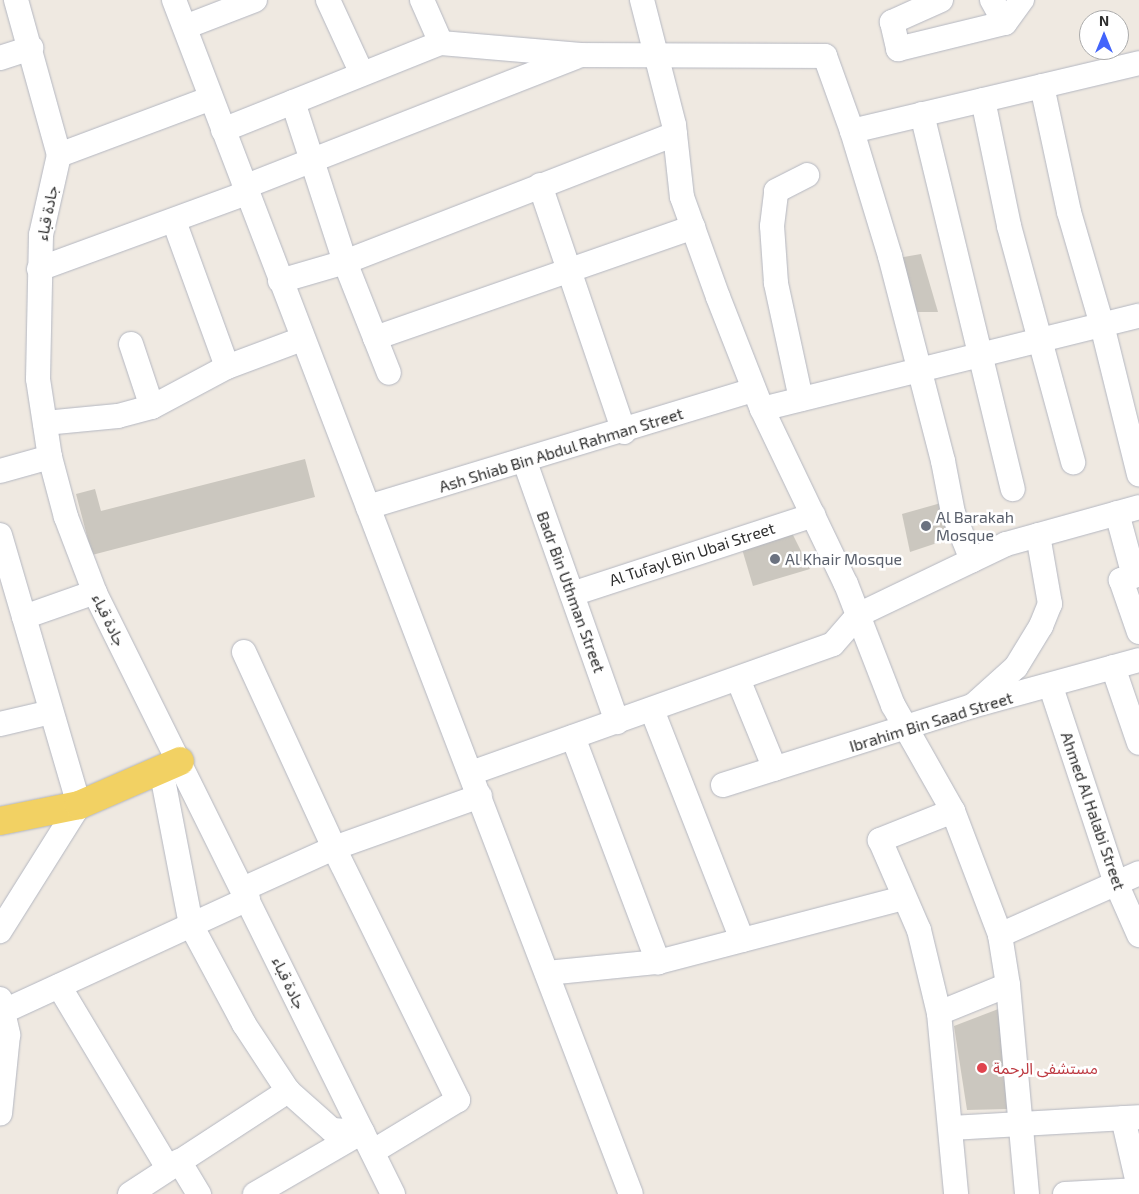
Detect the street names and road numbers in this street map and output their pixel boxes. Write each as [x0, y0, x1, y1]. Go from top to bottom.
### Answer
street label: جادة قباء [32, 184, 62, 242]
street label: Ash Shiab Bin Abdul Rahman Street [436, 404, 686, 496]
street label: Badr Bin Uthman Street [533, 508, 609, 676]
street label: Al Tufayl Bin Ubai Street [606, 518, 778, 590]
street label: جادة قباء [88, 591, 130, 649]
street label: Ibrahim Bin Saad Street [847, 688, 1015, 756]
street label: Ahmed Al Halabi Street [1057, 729, 1129, 893]
street label: جادة قباء [268, 954, 310, 1012]

